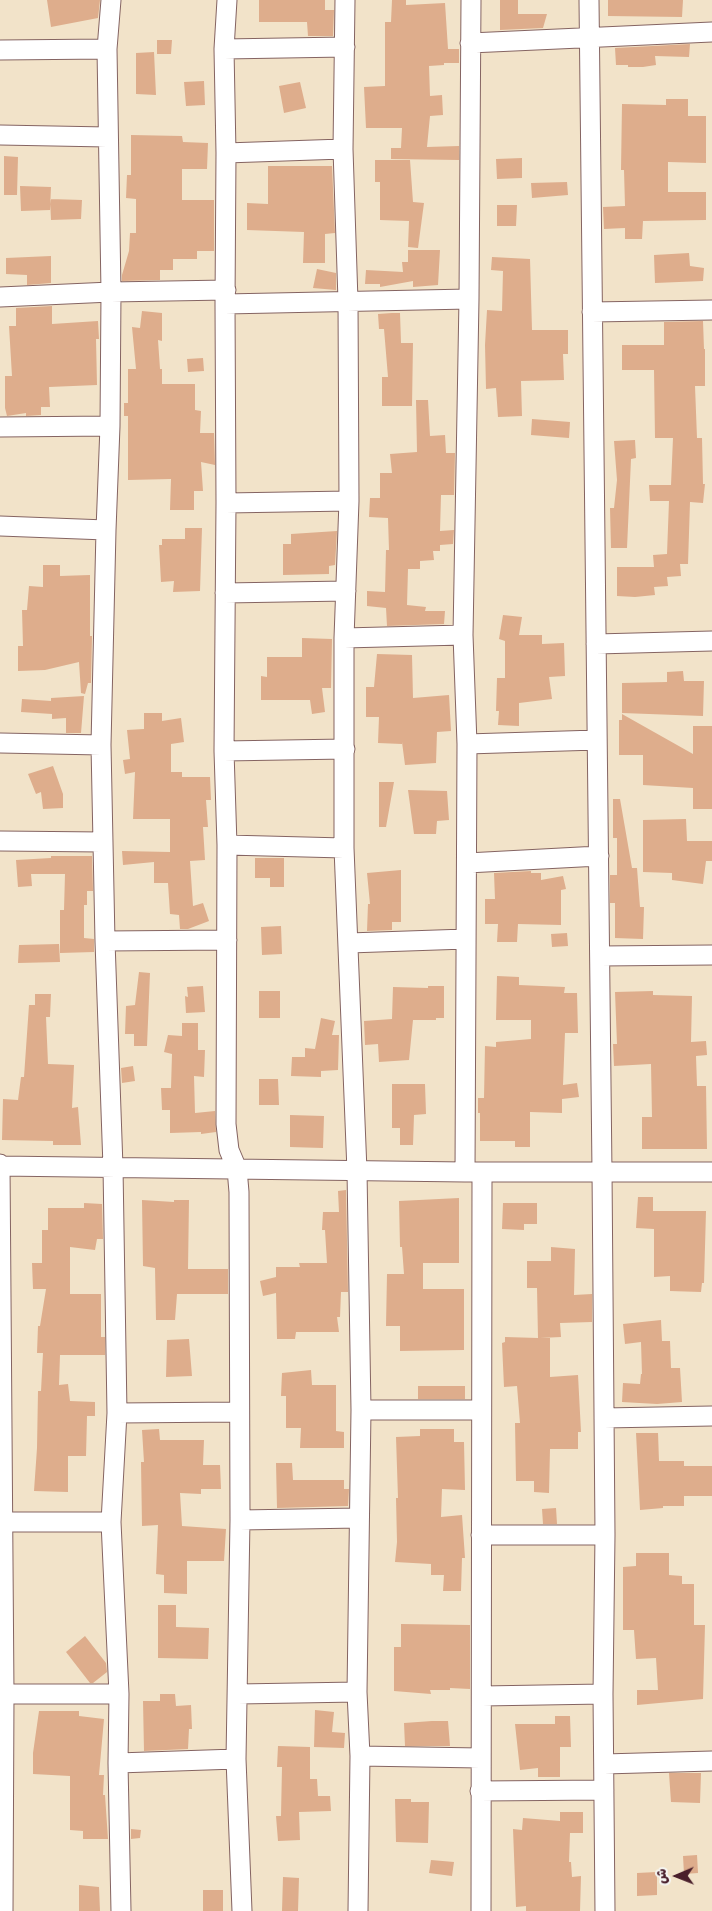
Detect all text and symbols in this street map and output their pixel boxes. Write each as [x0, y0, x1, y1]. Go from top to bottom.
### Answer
north arrow [652, 1851, 702, 1901]
text: ش [653, 1868, 671, 1884]

